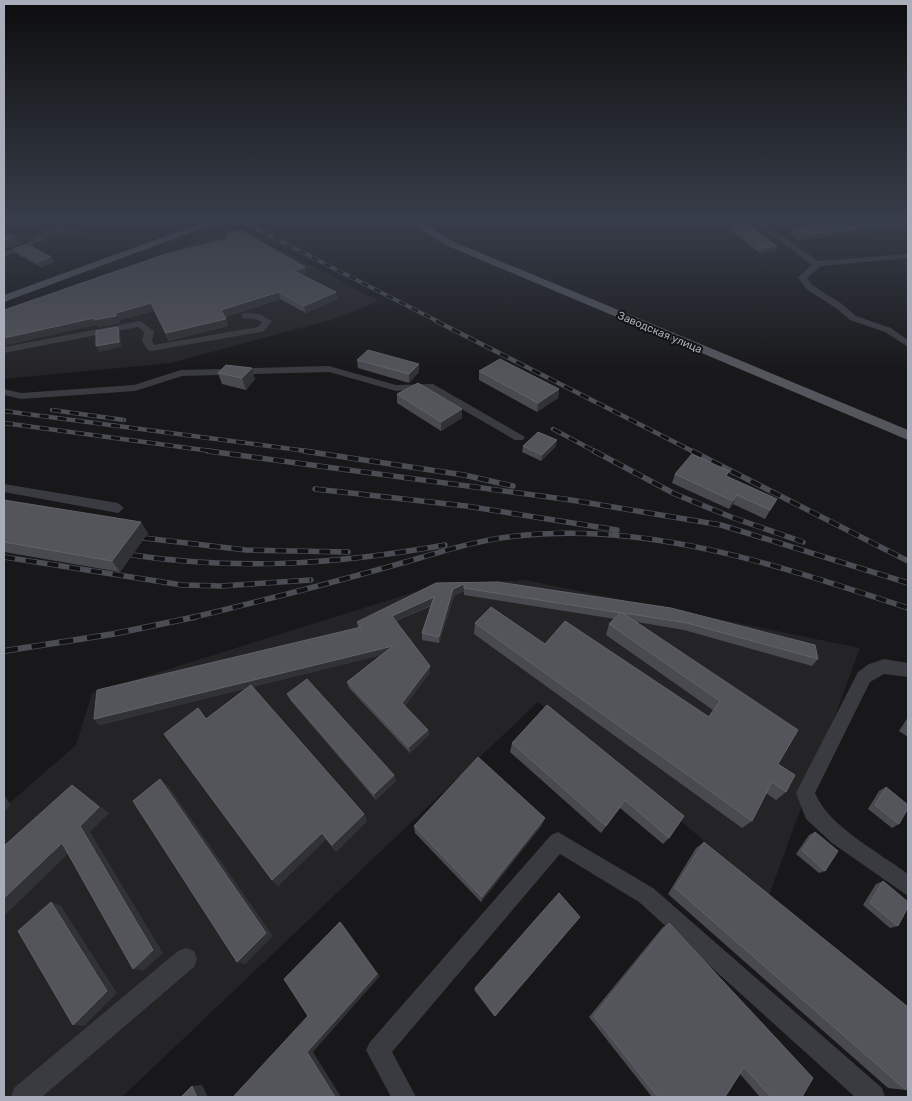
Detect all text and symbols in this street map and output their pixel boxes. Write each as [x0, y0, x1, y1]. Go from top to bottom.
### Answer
street label: Заводская улица [616, 309, 704, 356]

